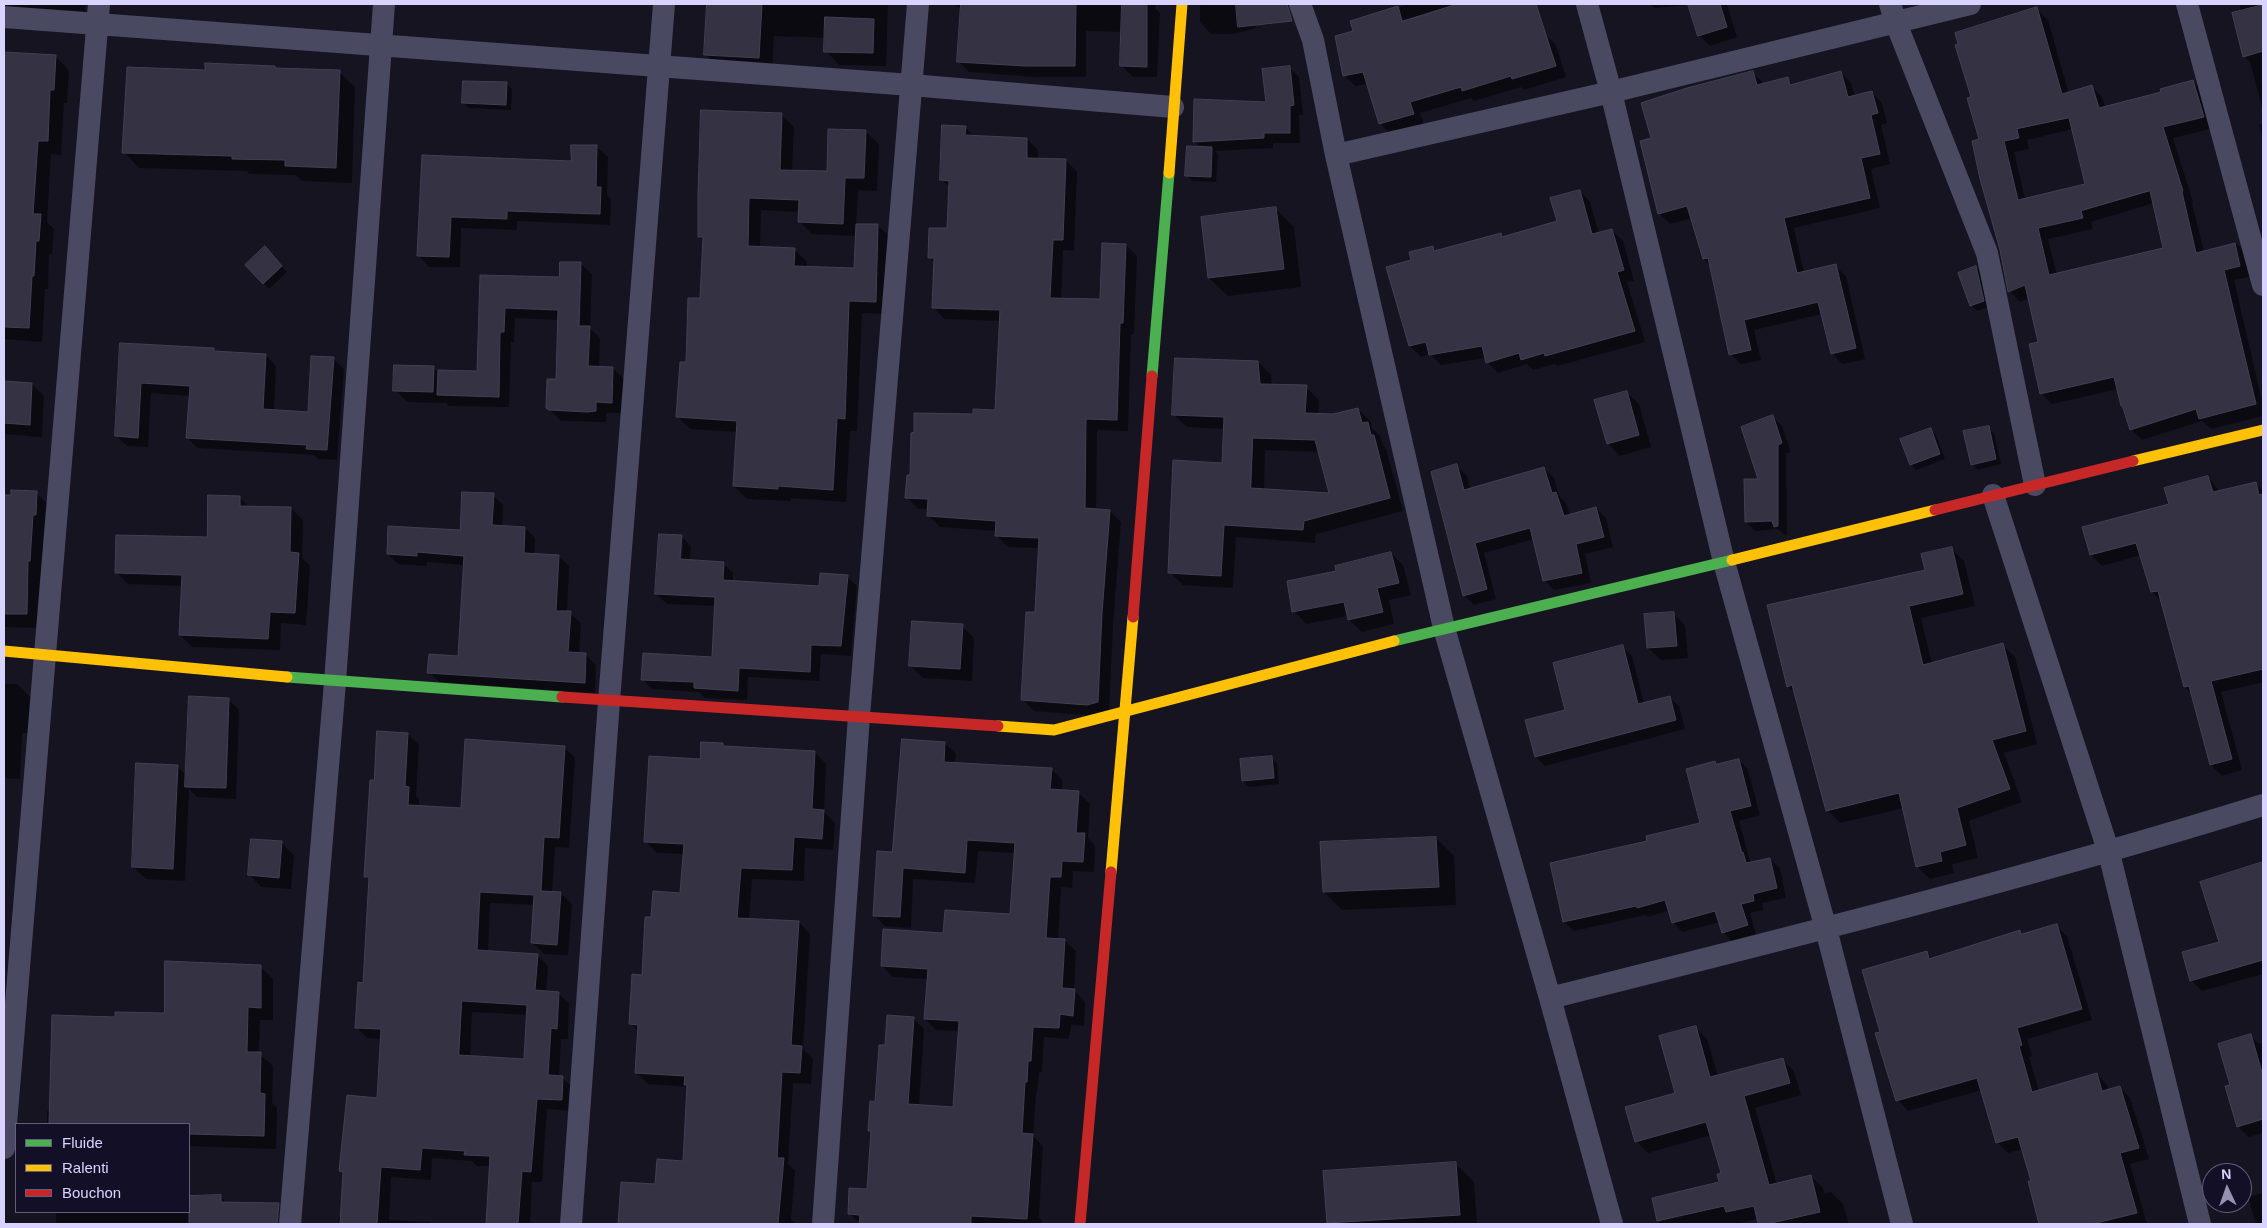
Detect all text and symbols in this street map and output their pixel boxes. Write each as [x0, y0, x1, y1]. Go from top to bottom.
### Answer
legend [15, 1123, 190, 1213]
text: Fluide [62, 1134, 103, 1151]
text: Ralenti [62, 1159, 109, 1176]
north arrow [2202, 1163, 2252, 1213]
text: N [2221, 1166, 2232, 1182]
text: Bouchon [62, 1184, 121, 1201]

